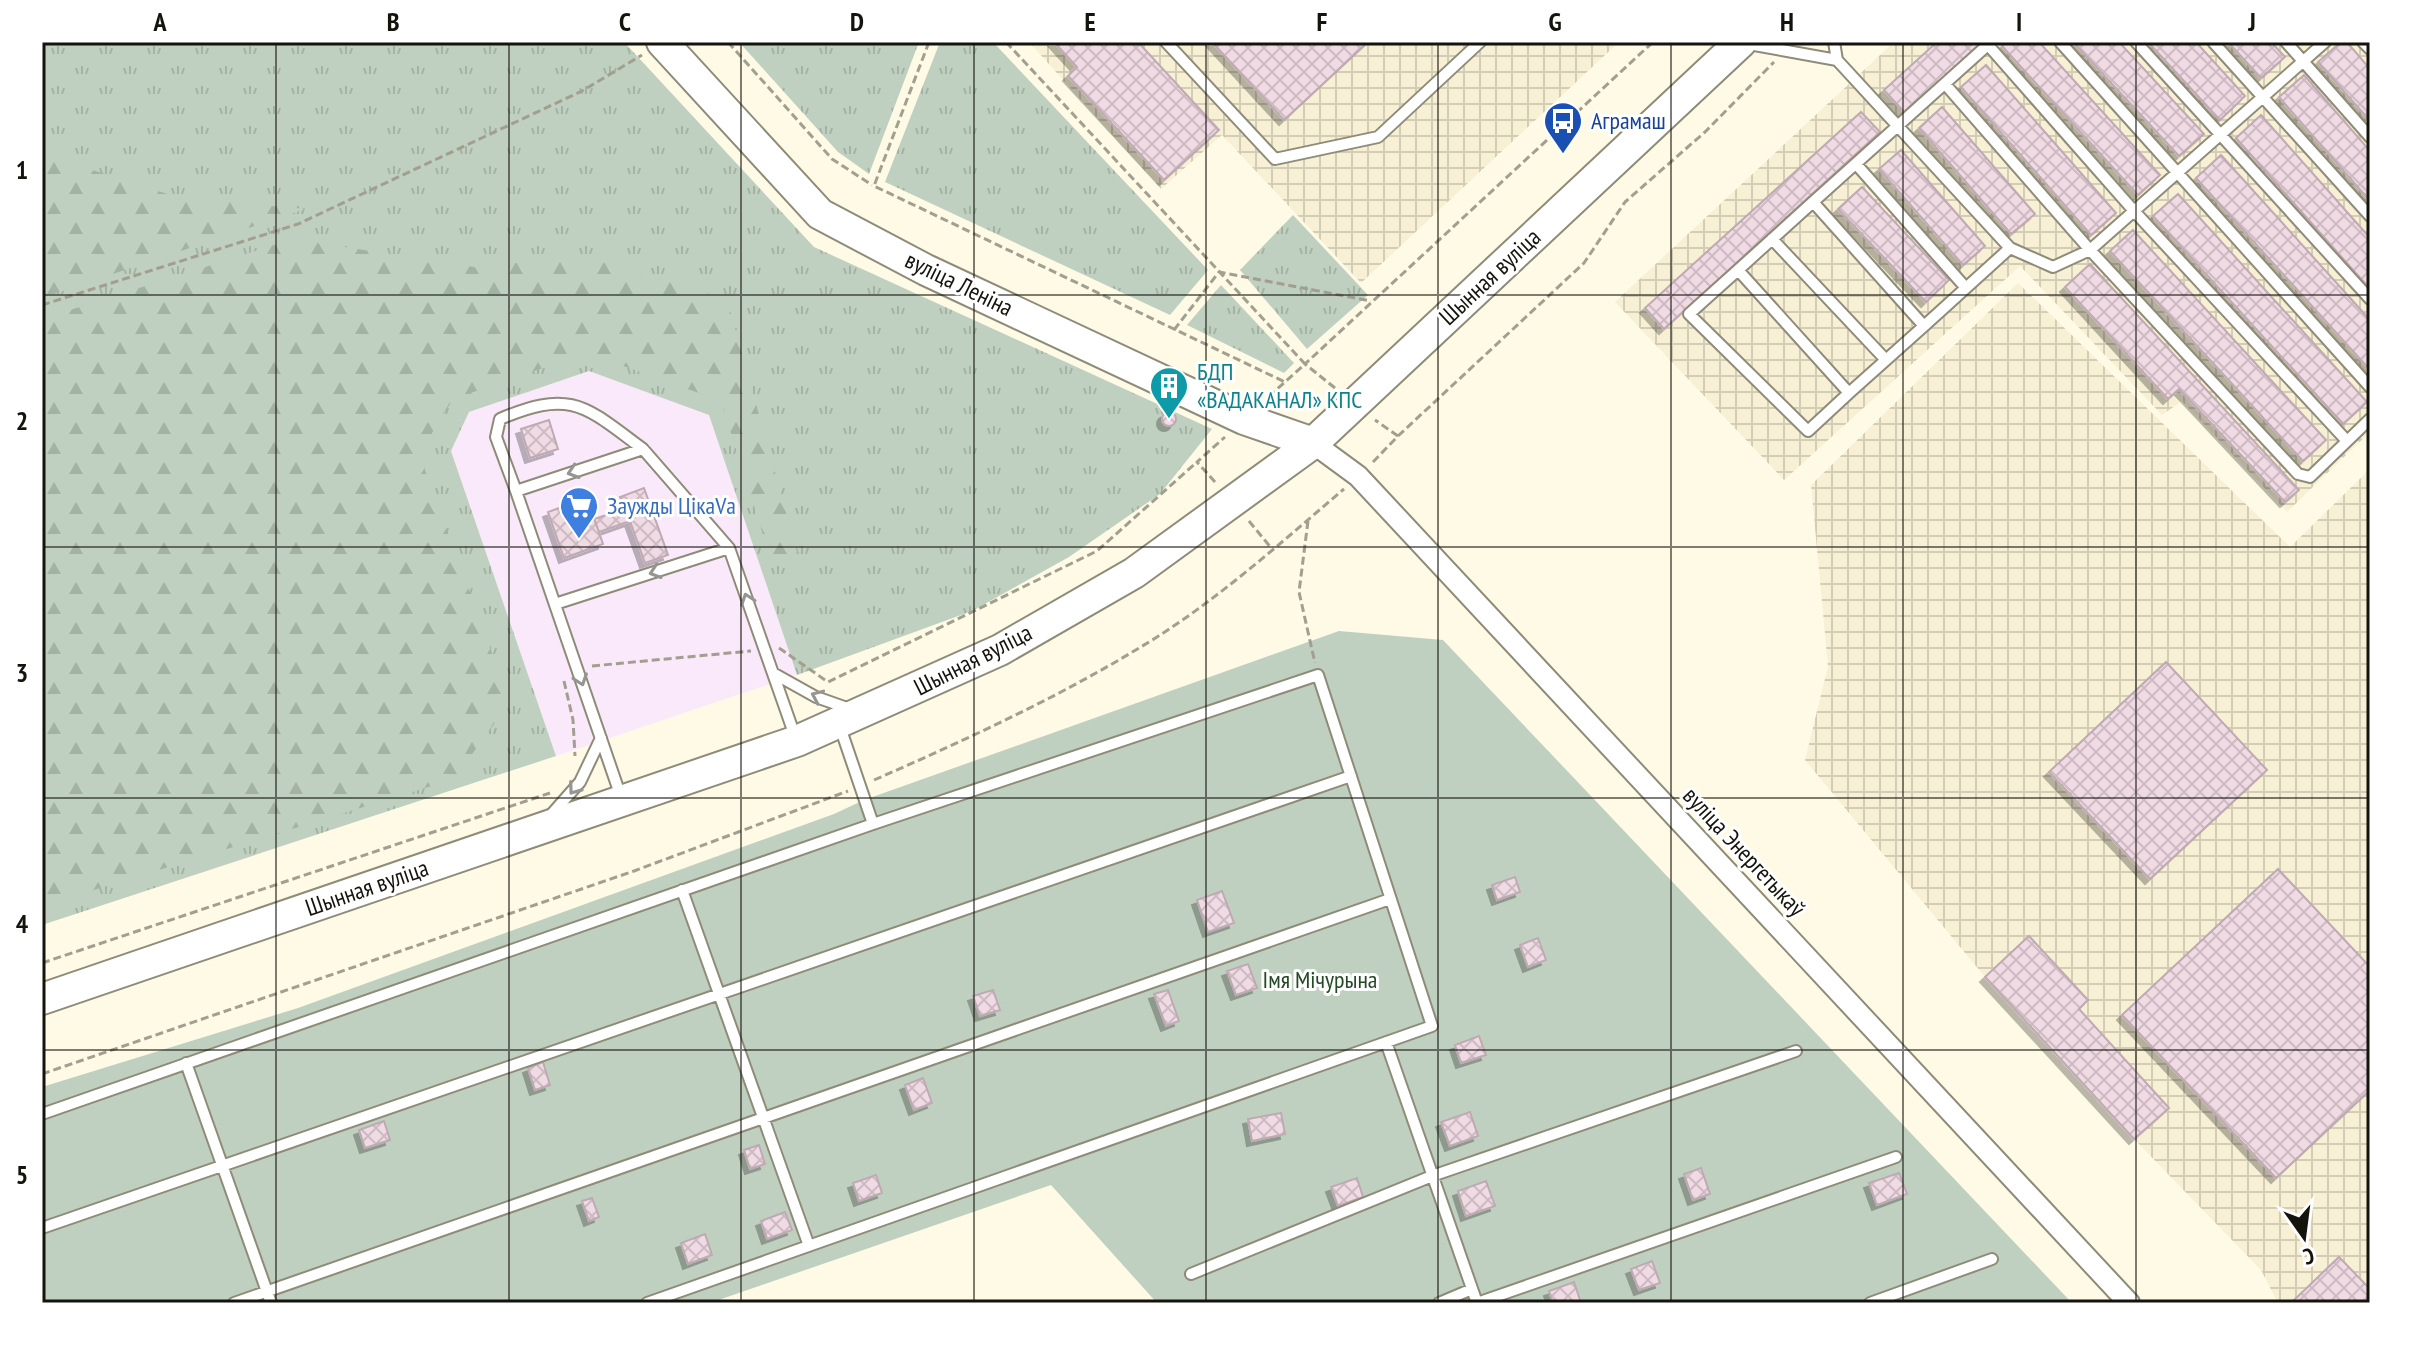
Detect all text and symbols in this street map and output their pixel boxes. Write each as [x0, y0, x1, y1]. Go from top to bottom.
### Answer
text: A [152, 5, 167, 38]
text: B [387, 5, 400, 38]
text: C [619, 5, 631, 38]
text: D [850, 5, 864, 38]
text: E [1084, 5, 1096, 38]
text: F [1317, 5, 1328, 38]
text: G [1548, 5, 1562, 38]
text: H [1780, 5, 1794, 38]
text: I [2016, 5, 2022, 38]
text: J [2247, 5, 2256, 38]
bus stop icon: Аграмаш [1542, 100, 1584, 155]
place label: Аграмаш [1591, 105, 1666, 136]
text: 1 [16, 153, 28, 186]
street label: Шынная вуліца [1432, 222, 1547, 332]
street label: вуліца Леніна [900, 244, 1018, 323]
place label: БДП «ВАДАКАНАЛ» КПС [1197, 356, 1362, 415]
building icon: БДП «ВАДАКАНАЛ» КПС [1148, 365, 1190, 420]
text: 2 [16, 404, 28, 437]
one-way arrow [566, 462, 580, 478]
supermarket icon: Заужды ЦікаVа [558, 485, 600, 540]
place label: Заужды ЦікаVа [607, 490, 736, 521]
one-way arrow [649, 562, 663, 578]
one-way arrow [741, 593, 757, 607]
street label: Шынная вуліца [909, 617, 1037, 702]
text: 3 [16, 656, 28, 689]
one-way arrow [571, 673, 587, 687]
one-way arrow [811, 690, 825, 706]
street label: вуліца Энергетыкаў [1676, 780, 1812, 923]
one-way arrow [569, 781, 584, 795]
street label: Шынная вуліца [301, 852, 432, 923]
text: 4 [16, 907, 29, 940]
park label: Імя Мічурына [1263, 964, 1377, 995]
text: 5 [16, 1158, 28, 1191]
north arrow [2264, 1197, 2344, 1277]
text: С [2301, 1242, 2317, 1271]

